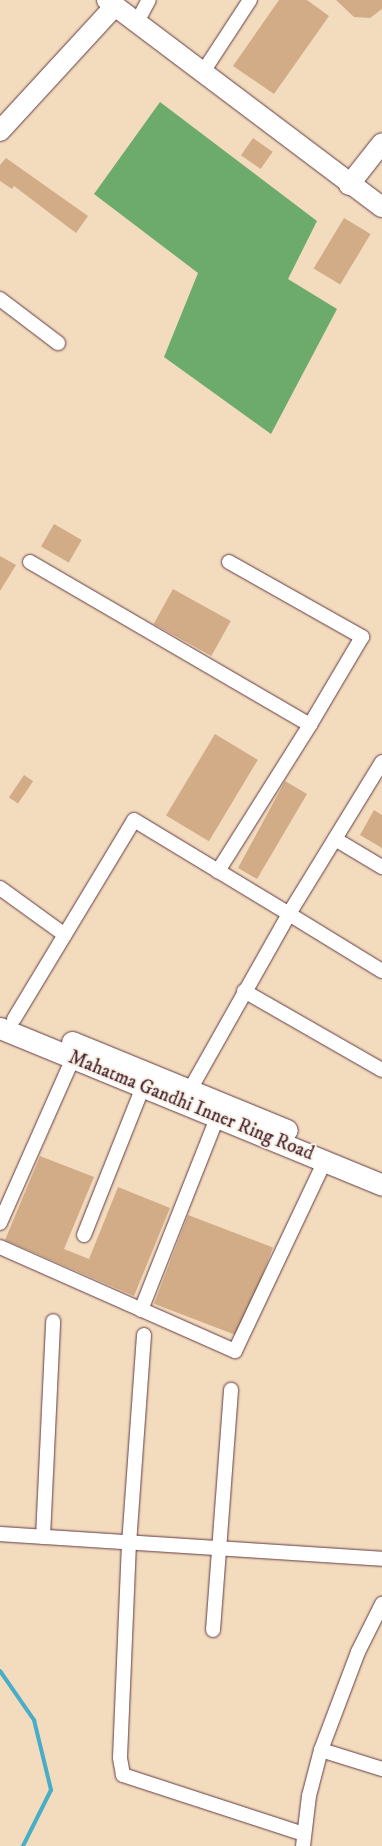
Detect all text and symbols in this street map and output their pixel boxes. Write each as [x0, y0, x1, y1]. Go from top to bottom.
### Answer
street label: Mahatma Gandhi Inner Ring Road [65, 1046, 317, 1166]

